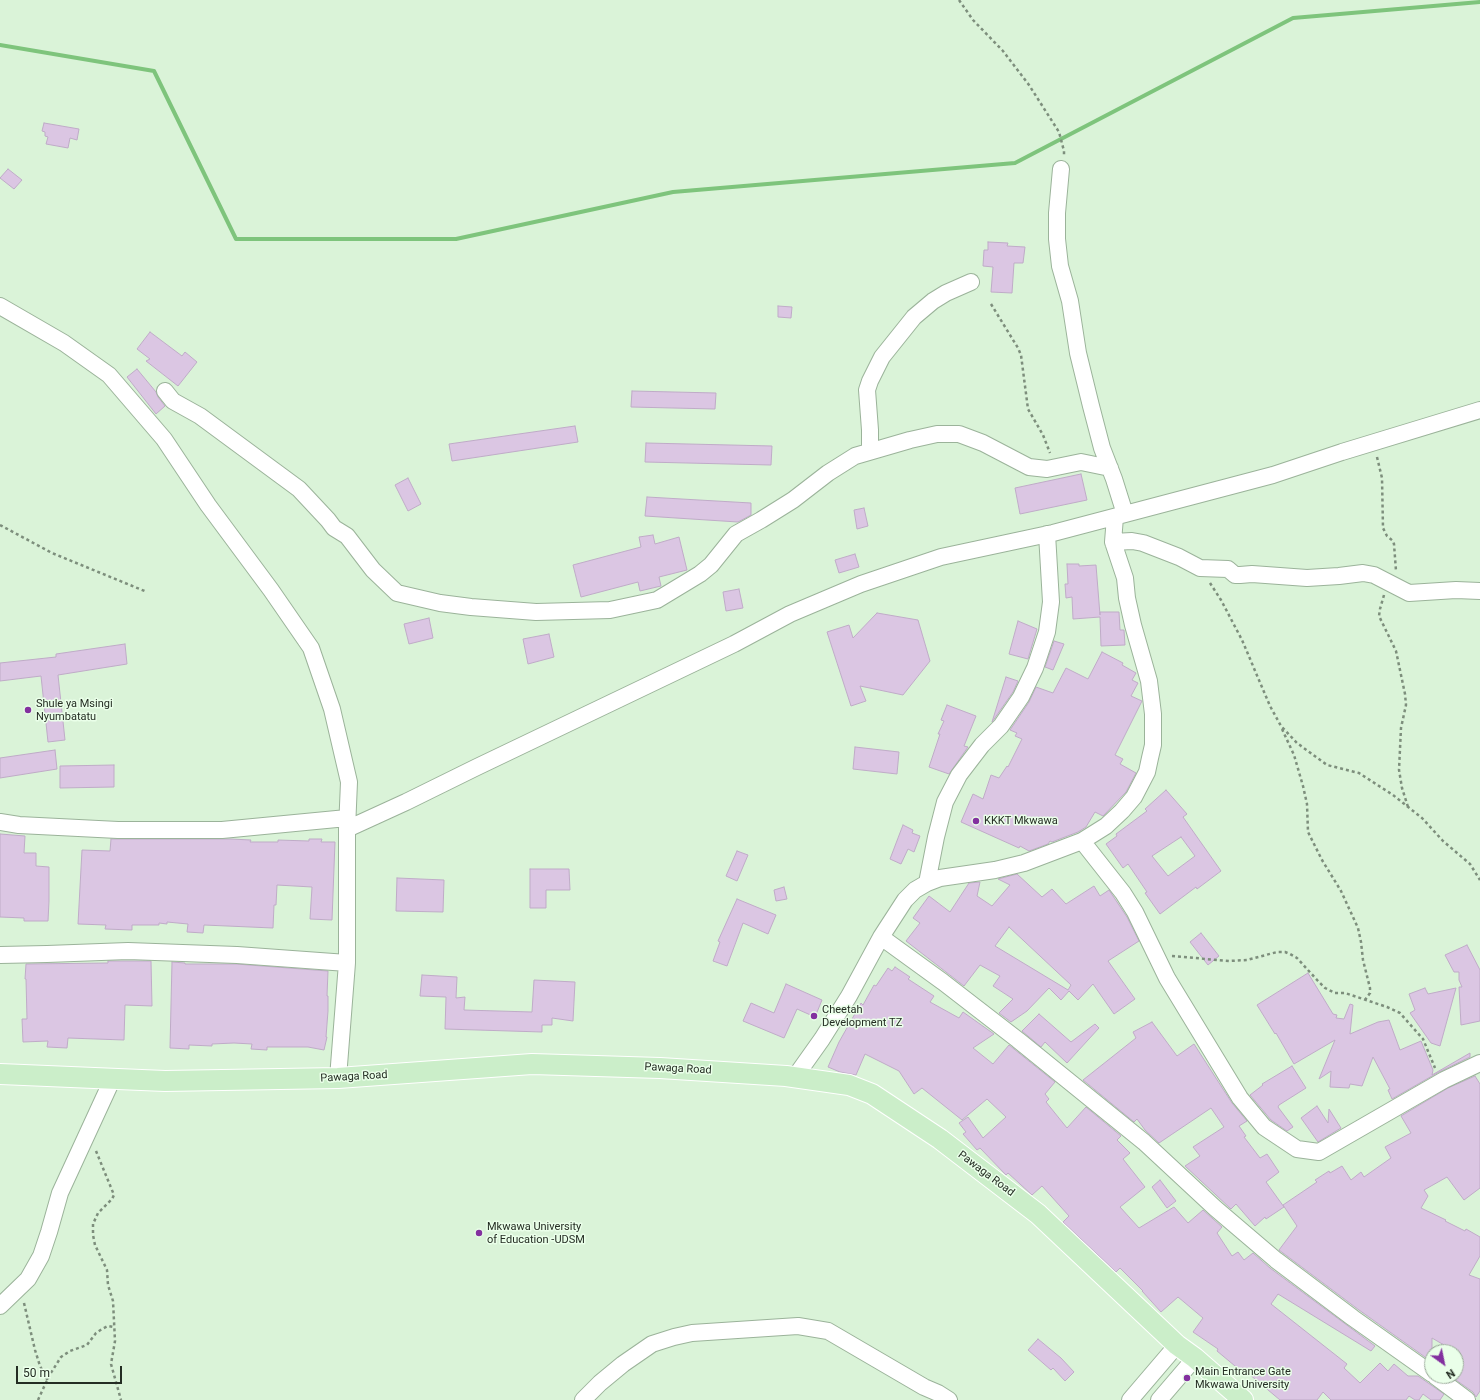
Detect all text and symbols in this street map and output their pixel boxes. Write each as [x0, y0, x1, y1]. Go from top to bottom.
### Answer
place label: Shule ya Msingi Nyumbatatu [36, 697, 113, 723]
marker: Shule ya Msingi Nyumbatatu [23, 705, 33, 715]
place label: KKKT Mkwawa [984, 814, 1058, 828]
marker: KKKT Mkwawa [971, 816, 981, 826]
place label: Cheetah Development TZ [822, 1003, 902, 1029]
marker: Cheetah Development TZ [809, 1011, 819, 1021]
street label: Pawaga Road [644, 1061, 712, 1077]
street label: Pawaga Road [320, 1069, 388, 1085]
street label: Pawaga Road [955, 1148, 1017, 1200]
place label: Mkwawa University of Education -UDSM [487, 1220, 585, 1246]
marker: Mkwawa University of Education -UDSM [474, 1228, 484, 1238]
north arrow [1424, 1344, 1464, 1384]
scale bar [18, 1358, 124, 1384]
place label: Main Entrance Gate Mkwawa University [1195, 1365, 1291, 1391]
text: 50 m [23, 1366, 50, 1380]
text: N [1443, 1366, 1457, 1381]
marker: Main Entrance Gate Mkwawa University [1182, 1373, 1192, 1383]

